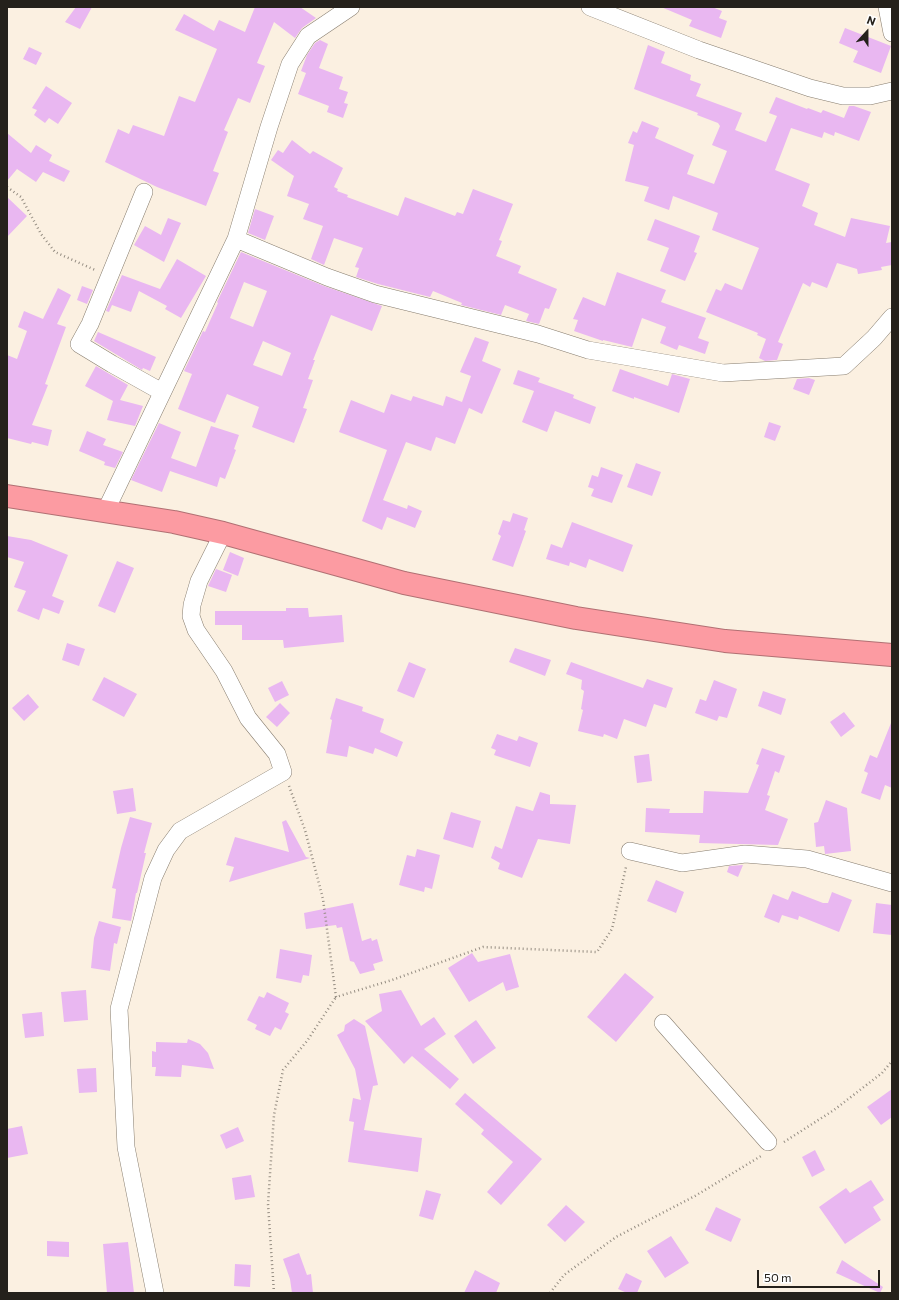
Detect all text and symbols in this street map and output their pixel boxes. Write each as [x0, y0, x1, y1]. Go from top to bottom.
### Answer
north arrow [847, 12, 887, 52]
text: N [865, 13, 878, 28]
scale bar [759, 1262, 882, 1288]
text: 50 m [764, 1270, 792, 1284]

